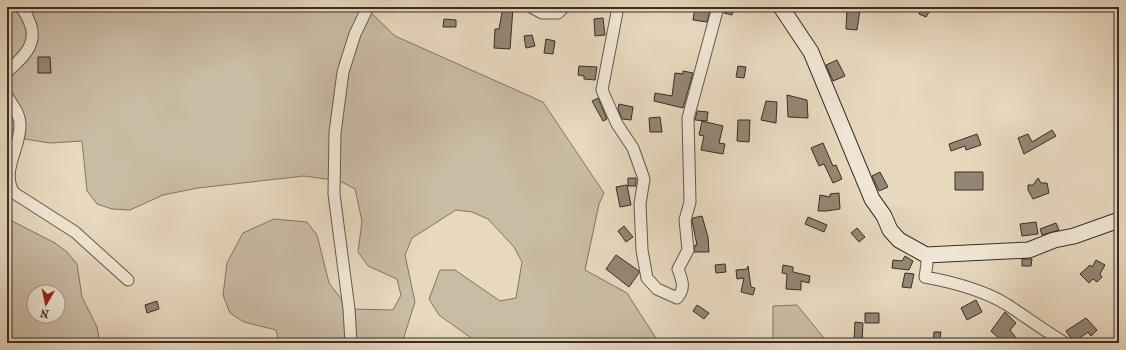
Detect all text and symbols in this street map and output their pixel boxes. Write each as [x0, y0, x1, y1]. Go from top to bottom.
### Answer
north arrow [26, 284, 66, 324]
text: N [39, 306, 50, 320]

